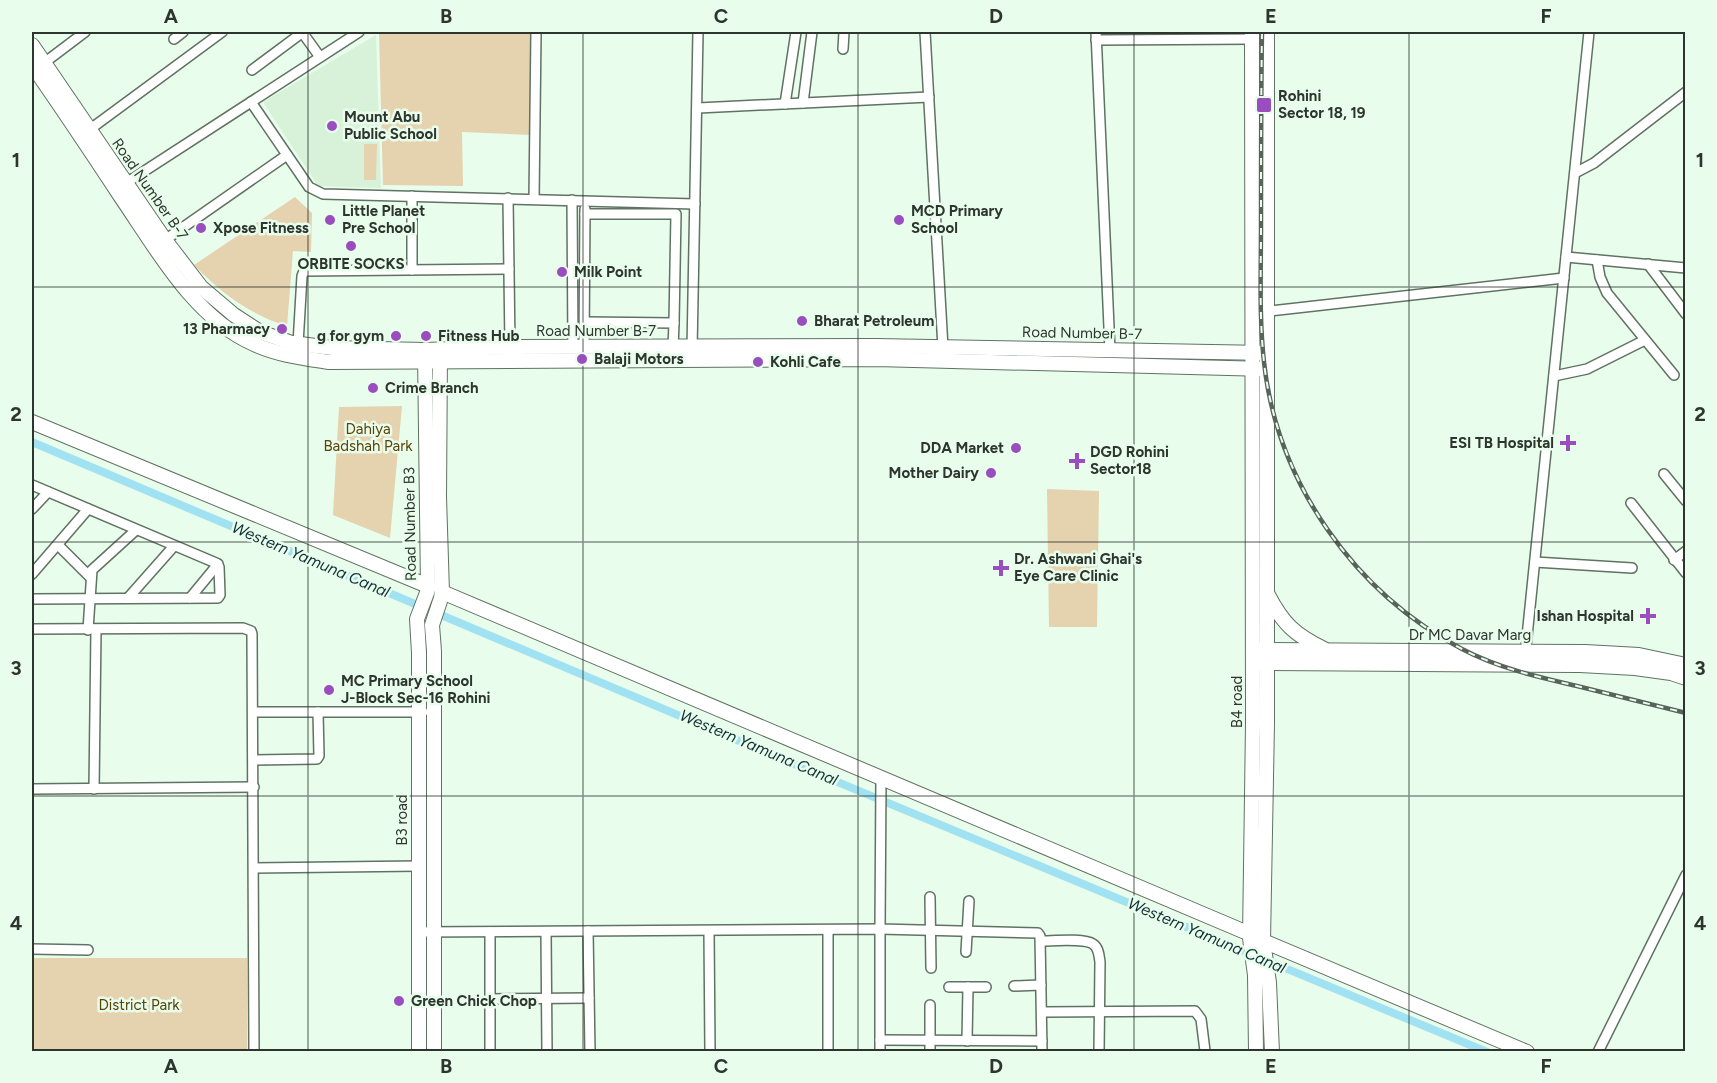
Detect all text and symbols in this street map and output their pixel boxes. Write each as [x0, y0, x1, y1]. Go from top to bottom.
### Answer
text: A [164, 4, 179, 28]
text: B [440, 4, 452, 28]
text: C [714, 4, 728, 28]
text: D [989, 4, 1003, 28]
text: E [1265, 4, 1277, 28]
text: F [1540, 4, 1552, 28]
place label: Rohini Sector 18, 19 [1278, 87, 1366, 122]
marker: Rohini Sector 18, 19 [1255, 96, 1273, 114]
place label: Mount Abu Public School [344, 108, 437, 143]
marker: Mount Abu Public School [325, 119, 339, 133]
street label: Road Number B-7 [108, 135, 192, 243]
text: 1 [12, 148, 20, 172]
text: 1 [1696, 148, 1704, 172]
place label: Little Planet Pre School [342, 202, 425, 237]
place label: MCD Primary School [911, 202, 1003, 237]
marker: Little Planet Pre School [323, 213, 337, 227]
marker: MCD Primary School [892, 213, 906, 227]
place label: Xpose Fitness [213, 219, 309, 237]
marker: Xpose Fitness [194, 221, 208, 235]
marker: ORBITE SOCKS [344, 239, 358, 253]
place label: ORBITE SOCKS [297, 255, 405, 273]
place label: Milk Point [574, 263, 642, 281]
marker: Milk Point [555, 265, 569, 279]
place label: Bharat Petroleum [814, 312, 934, 330]
marker: Bharat Petroleum [795, 314, 809, 328]
place label: 13 Pharmacy [183, 320, 270, 338]
marker: 13 Pharmacy [275, 322, 289, 336]
street label: Road Number B-7 [536, 322, 656, 340]
street label: Road Number B-7 [1022, 323, 1142, 343]
place label: g for gym [317, 327, 384, 345]
place label: Fitness Hub [438, 327, 519, 345]
marker: g for gym [389, 329, 403, 343]
marker: Fitness Hub [419, 329, 433, 343]
place label: Balaji Motors [594, 350, 684, 368]
marker: Balaji Motors [575, 352, 589, 366]
place label: Kohli Cafe [770, 353, 842, 371]
marker: Kohli Cafe [751, 355, 765, 369]
place label: Crime Branch [385, 379, 479, 397]
marker: Crime Branch [366, 381, 380, 395]
text: 2 [10, 402, 22, 426]
text: 2 [1694, 402, 1706, 426]
park label: Dahiya Badshah Park [323, 420, 413, 455]
place label: ESI TB Hospital [1449, 434, 1554, 452]
marker: ESI TB Hospital [1559, 434, 1577, 452]
place label: DDA Market [920, 439, 1004, 457]
marker: DDA Market [1009, 441, 1023, 455]
place label: DGD Rohini Sector18 [1090, 443, 1169, 478]
marker: DGD Rohini Sector18 [1068, 452, 1086, 470]
place label: Mother Dairy [889, 464, 979, 482]
marker: Mother Dairy [984, 466, 998, 480]
street label: Road Number B3 [400, 467, 420, 581]
water label: Western Yamuna Canal [229, 518, 393, 602]
place label: Dr. Ashwani Ghai's Eye Care Clinic [1014, 550, 1142, 585]
marker: Dr. Ashwani Ghai's Eye Care Clinic [992, 559, 1010, 577]
place label: Ishan Hospital [1537, 607, 1634, 625]
marker: Ishan Hospital [1639, 607, 1657, 625]
street label: Dr MC Davar Marg [1409, 626, 1531, 644]
text: 3 [10, 656, 22, 680]
text: 3 [1694, 656, 1706, 680]
place label: MC Primary School J-Block Sec-16 Rohini [341, 672, 491, 707]
street label: B4 road [1228, 676, 1246, 728]
marker: MC Primary School J-Block Sec-16 Rohini [322, 683, 336, 697]
water label: Western Yamuna Canal [677, 706, 841, 790]
street label: B3 road [393, 794, 411, 846]
water label: Western Yamuna Canal [1125, 894, 1289, 978]
text: 4 [10, 911, 23, 935]
text: 4 [1694, 911, 1707, 935]
place label: Green Chick Chop [411, 992, 537, 1010]
marker: Green Chick Chop [392, 994, 406, 1008]
park label: District Park [98, 996, 180, 1014]
text: A [164, 1054, 179, 1078]
text: B [440, 1054, 452, 1078]
text: C [714, 1054, 728, 1078]
text: D [989, 1054, 1003, 1078]
text: E [1265, 1054, 1277, 1078]
text: F [1540, 1054, 1552, 1078]

